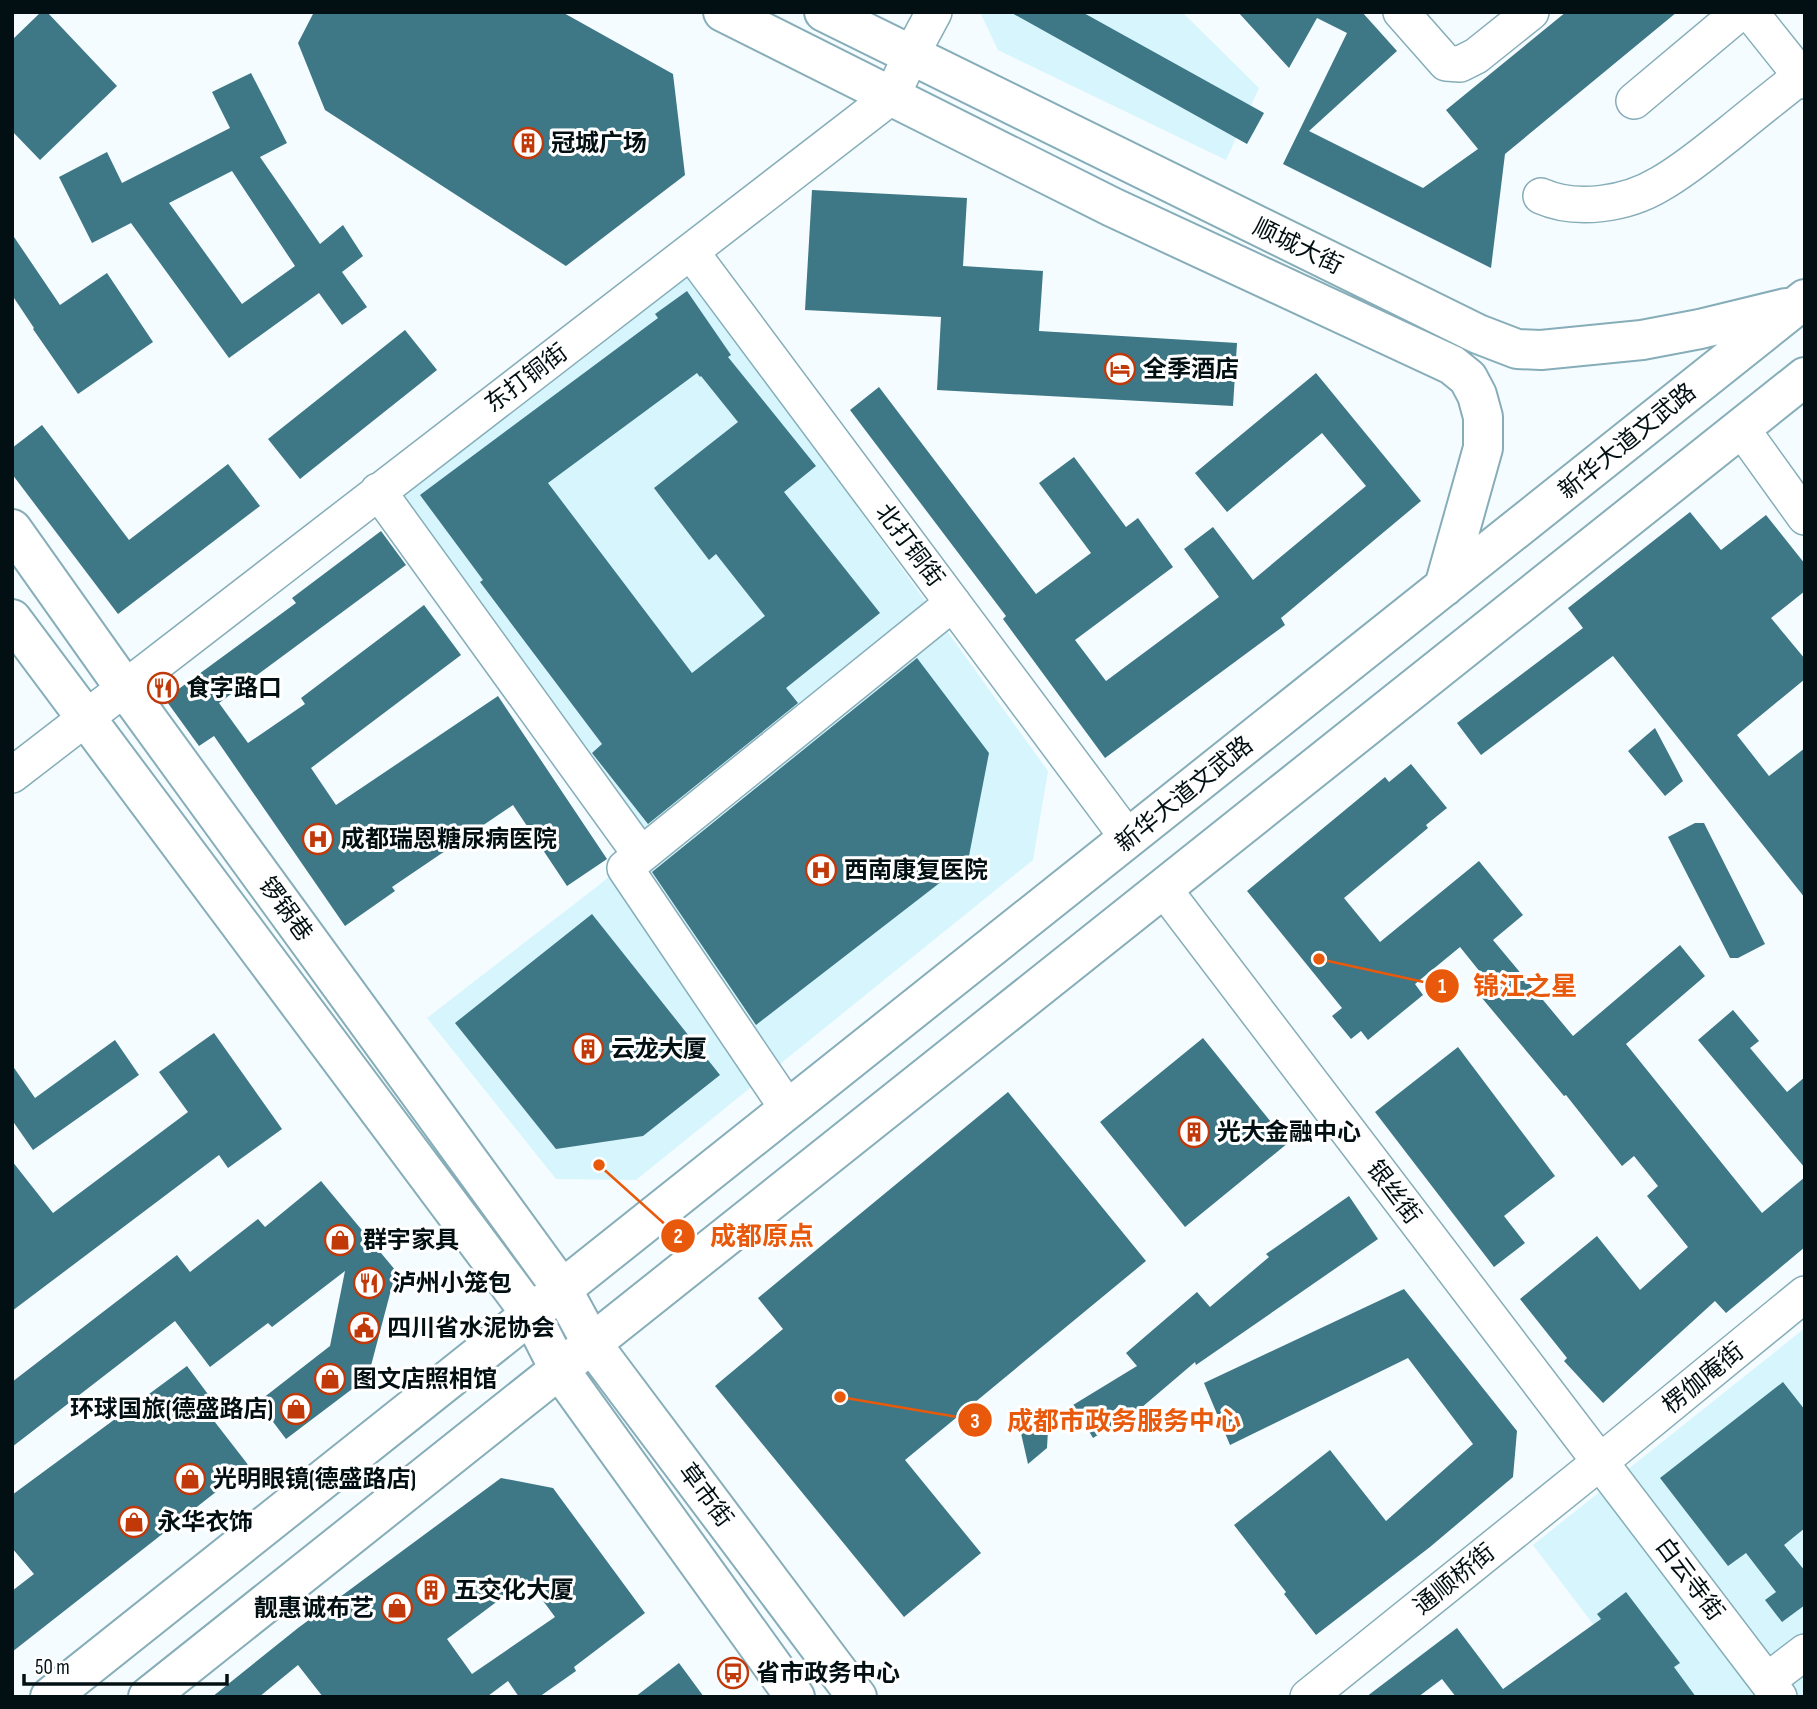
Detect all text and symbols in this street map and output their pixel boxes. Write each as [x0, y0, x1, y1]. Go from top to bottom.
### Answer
building icon: 冠城广场 [511, 126, 545, 160]
place label: 冠城广场 [551, 129, 647, 158]
street label: 顺城大街 [1248, 212, 1347, 281]
street label: 东打铜街 [479, 338, 573, 419]
hotel icon: 全季酒店 [1103, 352, 1137, 386]
place label: 全季酒店 [1143, 355, 1239, 384]
street label: 新华大道文武路 [1553, 377, 1702, 506]
street label: 北打铜街 [869, 498, 950, 592]
restaurant icon: 食字路口 [146, 671, 180, 705]
place label: 食字路口 [186, 674, 282, 703]
street label: 新华大道文武路 [1110, 730, 1259, 859]
hospital icon: 成都瑞恩糖尿病医院 [301, 822, 335, 856]
place label: 成都瑞恩糖尿病医院 [341, 825, 557, 854]
hospital icon: 西南康复医院 [804, 853, 838, 887]
place label: 西南康复医院 [844, 856, 988, 885]
street label: 锣锅巷 [253, 872, 318, 947]
callout: 锦江之星 [1424, 962, 1591, 1009]
text: 锦江之星 [1473, 972, 1577, 1003]
text: 1 [1438, 974, 1446, 999]
building icon: 云龙大厦 [571, 1032, 605, 1066]
place label: 云龙大厦 [611, 1035, 707, 1064]
building icon: 光大金融中心 [1177, 1115, 1211, 1149]
place label: 光大金融中心 [1217, 1118, 1361, 1147]
street label: 银丝街 [1360, 1155, 1427, 1230]
callout: 成都原点 [661, 1212, 828, 1259]
text: 成都原点 [710, 1222, 814, 1253]
shop icon: 群宇家具 [323, 1223, 357, 1257]
text: 2 [673, 1224, 683, 1249]
place label: 群宇家具 [363, 1226, 459, 1255]
restaurant icon: 泸州小笼包 [352, 1266, 386, 1300]
place label: 泸州小笼包 [392, 1269, 512, 1298]
public building icon: 四川省水泥协会 [347, 1311, 381, 1345]
place label: 四川省水泥协会 [387, 1314, 555, 1343]
street label: 楞伽庵街 [1657, 1337, 1750, 1420]
shop icon: 图文店照相馆 [313, 1362, 347, 1396]
place label: 图文店照相馆 [353, 1365, 497, 1394]
shop icon: 环球国旅(德盛路店) [279, 1392, 313, 1426]
place label: 环球国旅(德盛路店) [70, 1395, 273, 1424]
callout: 成都市政务服务中心 [958, 1397, 1255, 1444]
text: 成都市政务服务中心 [1007, 1407, 1241, 1438]
text: 3 [970, 1409, 980, 1434]
street label: 草市街 [672, 1458, 739, 1533]
shop icon: 光明眼镜(德盛路店) [173, 1462, 207, 1496]
place label: 光明眼镜(德盛路店) [213, 1465, 416, 1494]
shop icon: 永华衣饰 [117, 1505, 151, 1539]
place label: 永华衣饰 [157, 1508, 253, 1537]
street label: 白云寺街 [1649, 1532, 1730, 1626]
street label: 通顺桥街 [1408, 1538, 1501, 1621]
building icon: 五交化大厦 [414, 1573, 448, 1607]
place label: 五交化大厦 [454, 1576, 574, 1605]
shop icon: 靓惠诚布艺 [380, 1591, 414, 1625]
place label: 靓惠诚布艺 [254, 1594, 374, 1623]
scale bar [24, 1642, 228, 1686]
text: 50 m [35, 1655, 70, 1680]
bus stop icon: 省市政务中心 [716, 1656, 750, 1690]
place label: 省市政务中心 [756, 1659, 900, 1688]

